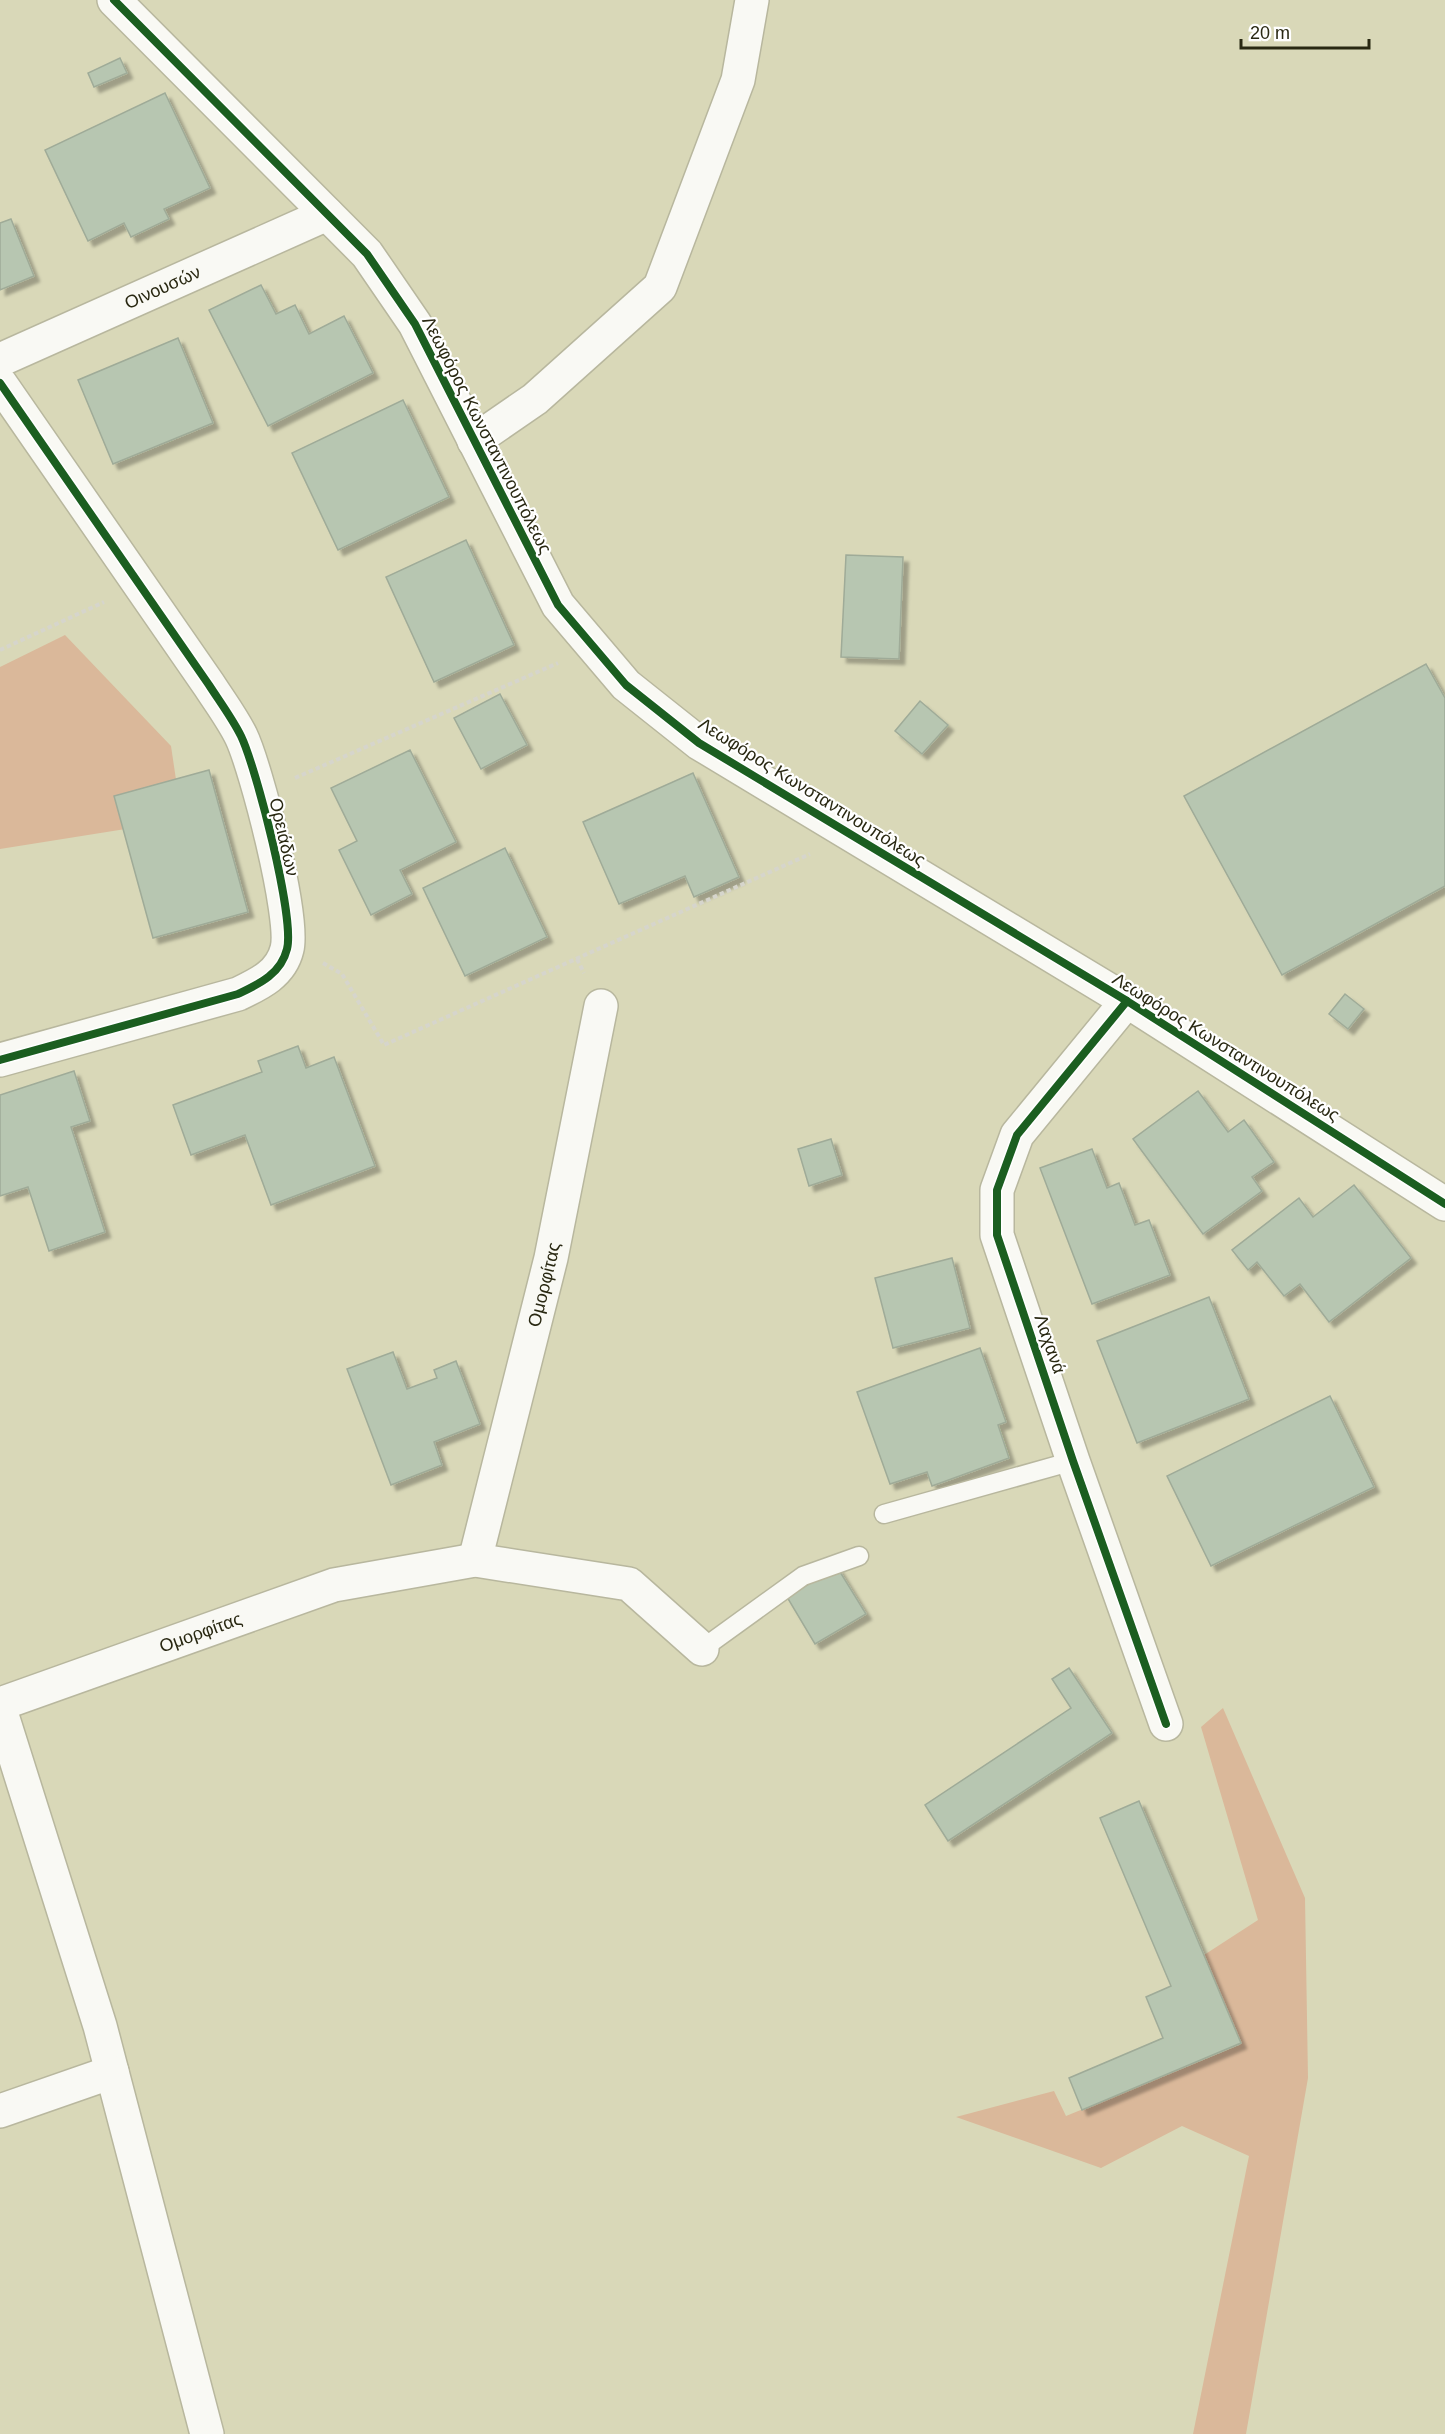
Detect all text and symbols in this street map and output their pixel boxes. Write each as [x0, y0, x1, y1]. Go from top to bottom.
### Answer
scale bar [1241, 12, 1368, 50]
text: 20 m [1250, 23, 1290, 43]
street label: Οινουσών [121, 262, 204, 313]
street label: Λεωφόρος Κωνσταντινουπόλεως [418, 313, 556, 557]
street label: Λεωφόρος Κωνσταντινουπόλεως [695, 714, 929, 871]
street label: Ορειάδων [265, 796, 303, 878]
street label: Λεωφόρος Κωνσταντινουπόλεως [1109, 969, 1343, 1126]
street label: Ομορφίτας [524, 1240, 564, 1329]
street label: Λαχανά [1031, 1312, 1069, 1376]
street label: Ομορφίτας [157, 1609, 245, 1656]

